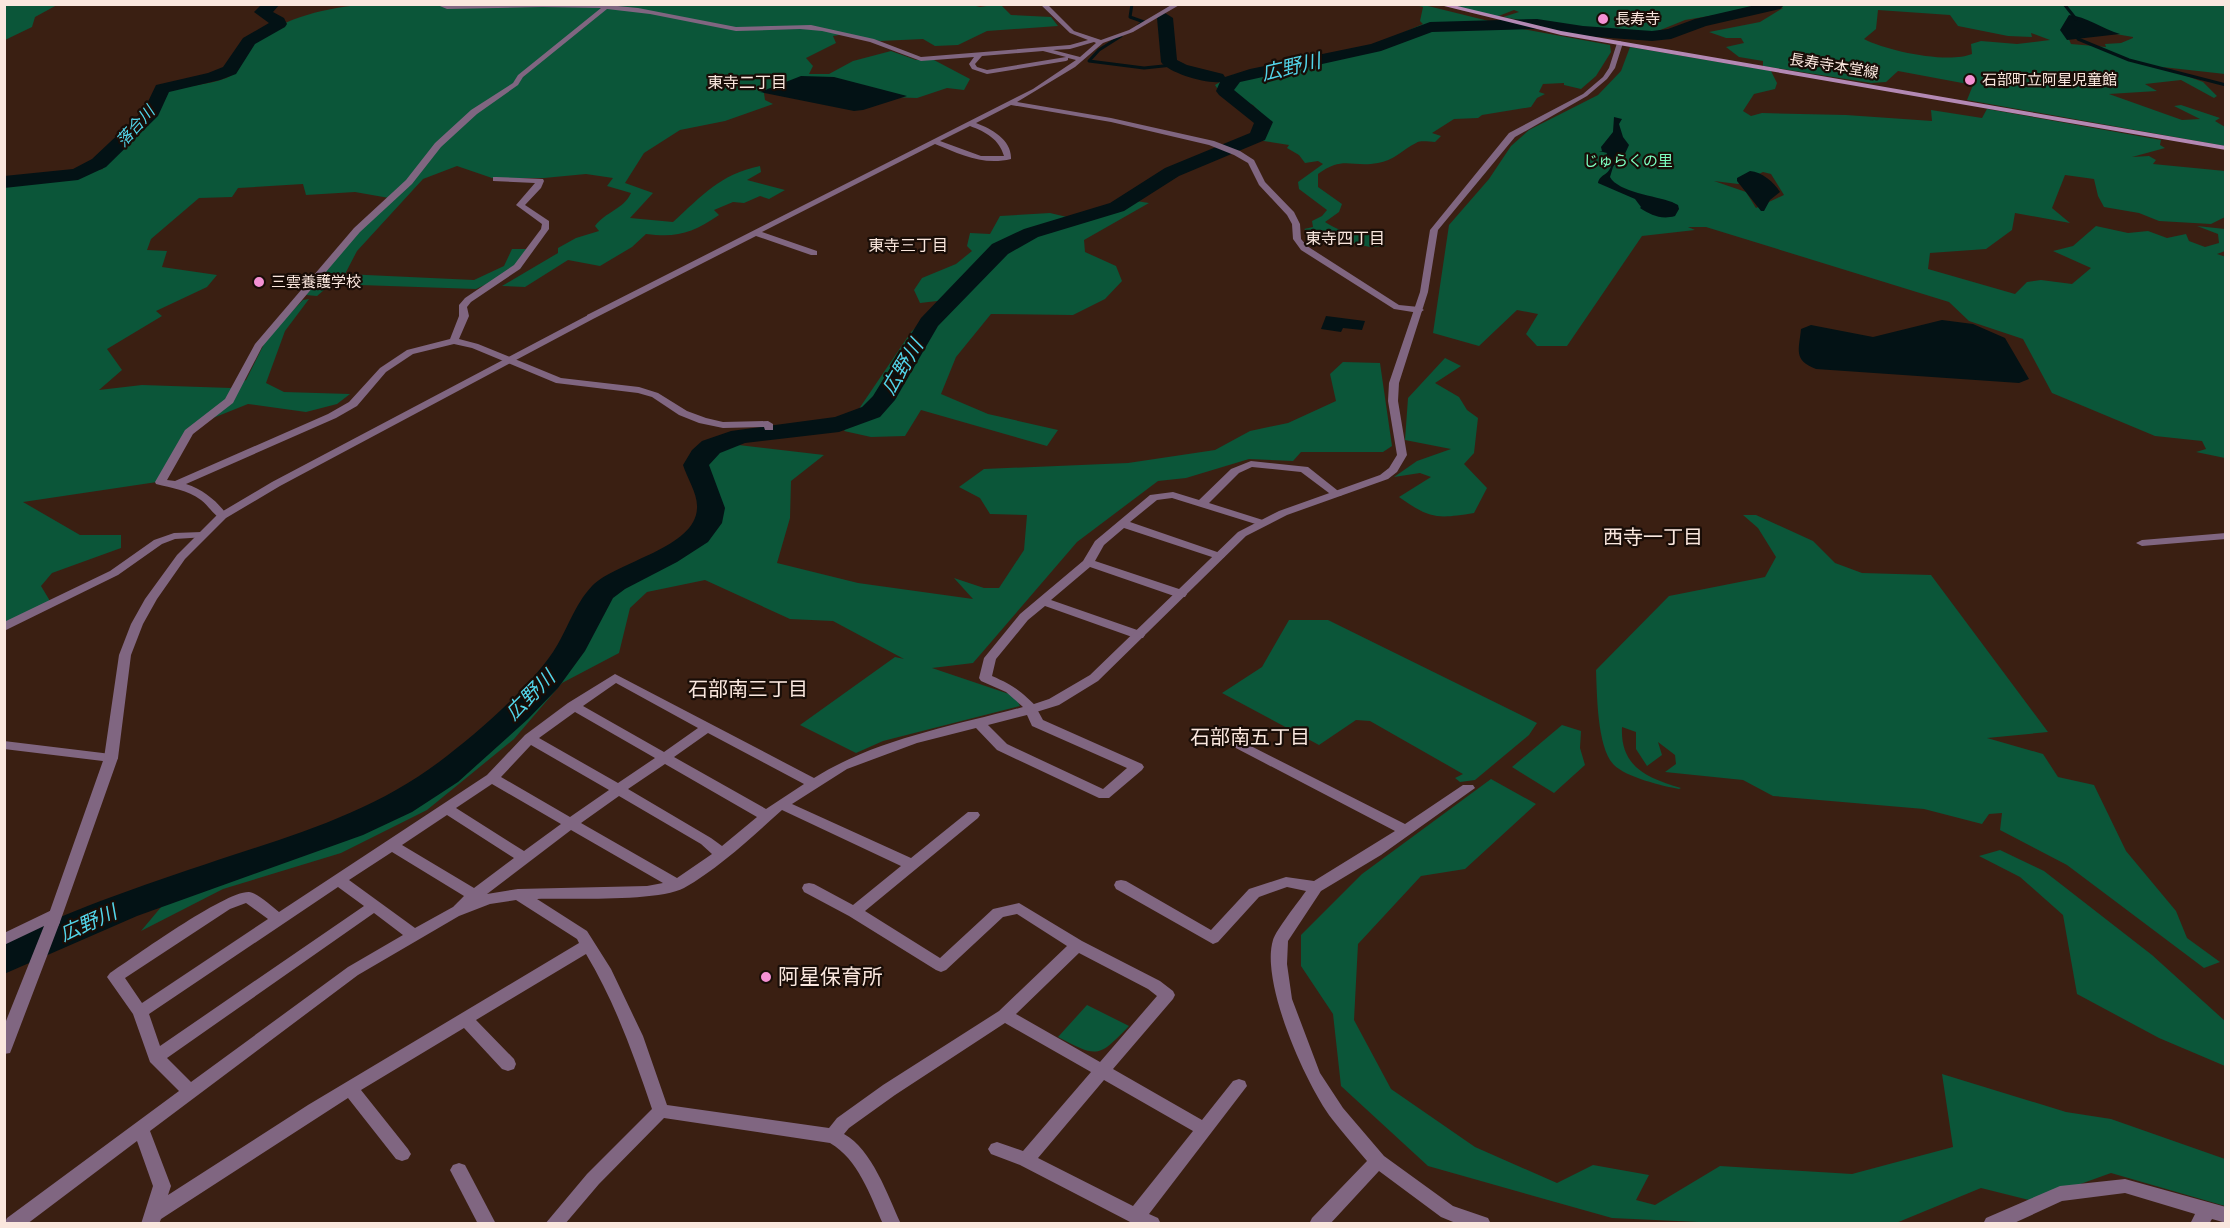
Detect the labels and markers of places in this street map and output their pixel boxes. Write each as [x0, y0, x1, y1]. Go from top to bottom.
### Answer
place label: 長寿寺 [1615, 8, 1660, 29]
marker: 長寿寺 [1596, 12, 1610, 26]
place label: 石部町立阿星児童館 [1982, 69, 2117, 90]
marker: 石部町立阿星児童館 [1963, 73, 1977, 87]
place label: 三雲養護学校 [271, 271, 361, 292]
marker: 三雲養護学校 [252, 275, 266, 289]
place label: 阿星保育所 [778, 962, 883, 991]
marker: 阿星保育所 [759, 970, 773, 984]

